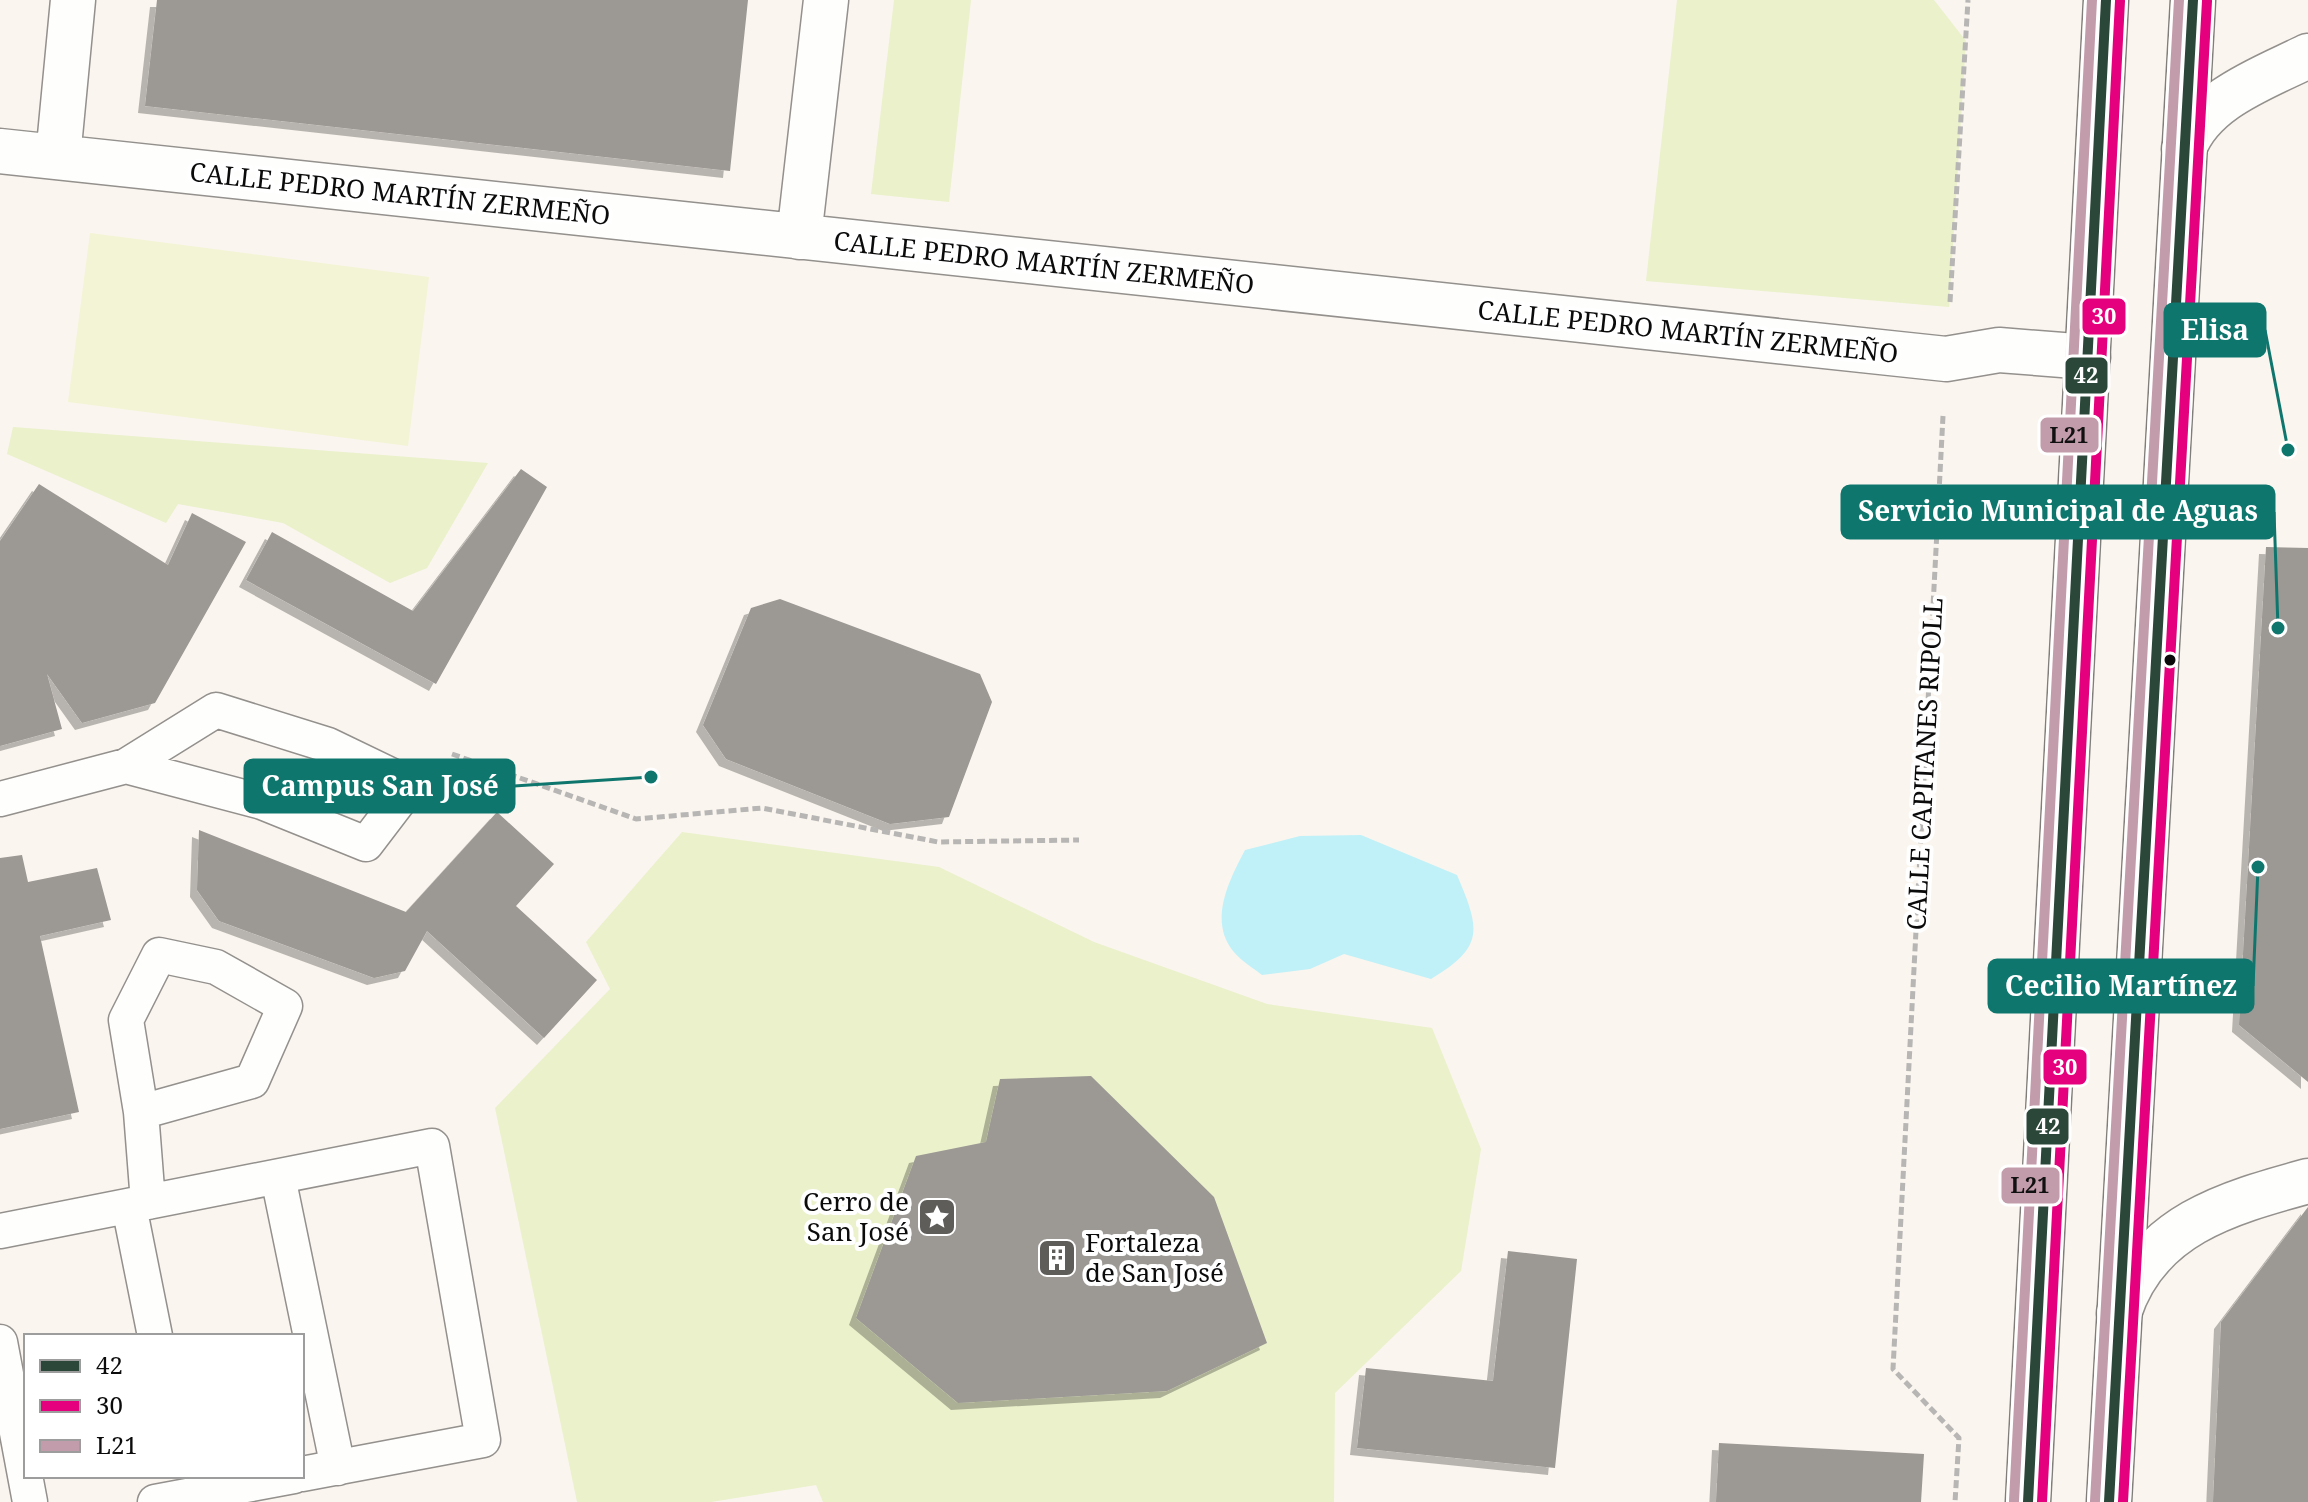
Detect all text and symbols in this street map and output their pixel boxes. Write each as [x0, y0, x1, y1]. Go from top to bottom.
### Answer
street label: CALLE PEDRO MARTÍN ZERMEÑO [188, 153, 612, 233]
street label: CALLE PEDRO MARTÍN ZERMEÑO [832, 222, 1256, 302]
street label: CALLE PEDRO MARTÍN ZERMEÑO [1476, 291, 1900, 371]
line badge: 30 [2081, 297, 2127, 336]
text: 30 [2092, 300, 2116, 330]
callout: Elisa [2165, 304, 2265, 356]
text: Elisa [2181, 310, 2249, 348]
line badge: 42 [2064, 356, 2109, 395]
text: 42 [2074, 359, 2098, 389]
line badge: L21 [2039, 416, 2100, 454]
text: L21 [2049, 419, 2089, 449]
callout: Servicio Municipal de Aguas [1842, 486, 2274, 538]
text: Servicio Municipal de Aguas [1858, 491, 2258, 529]
street label: CALLE CAPITANES RIPOLL [1897, 597, 1951, 931]
unlabelled marker [2162, 652, 2178, 668]
callout: Campus San José [245, 760, 514, 812]
text: Campus San José [261, 766, 499, 804]
callout: Cecilio Martínez [1989, 960, 2253, 1012]
text: Cecilio Martínez [2005, 966, 2237, 1004]
line badge: 30 [2042, 1048, 2088, 1086]
text: 30 [2053, 1051, 2077, 1081]
line badge: 42 [2025, 1107, 2070, 1146]
text: 42 [2036, 1110, 2060, 1140]
line badge: L21 [2000, 1166, 2061, 1205]
text: L21 [2010, 1169, 2050, 1199]
place label: Cerro de San José [803, 1183, 909, 1249]
place icon: Cerro de San José [916, 1196, 958, 1238]
place label: Fortaleza de San José [1085, 1224, 1224, 1290]
building icon: Fortaleza de San José [1036, 1237, 1078, 1279]
legend [24, 1334, 304, 1478]
text: 42 [96, 1348, 123, 1381]
text: 30 [96, 1388, 123, 1421]
text: L21 [96, 1428, 138, 1461]

